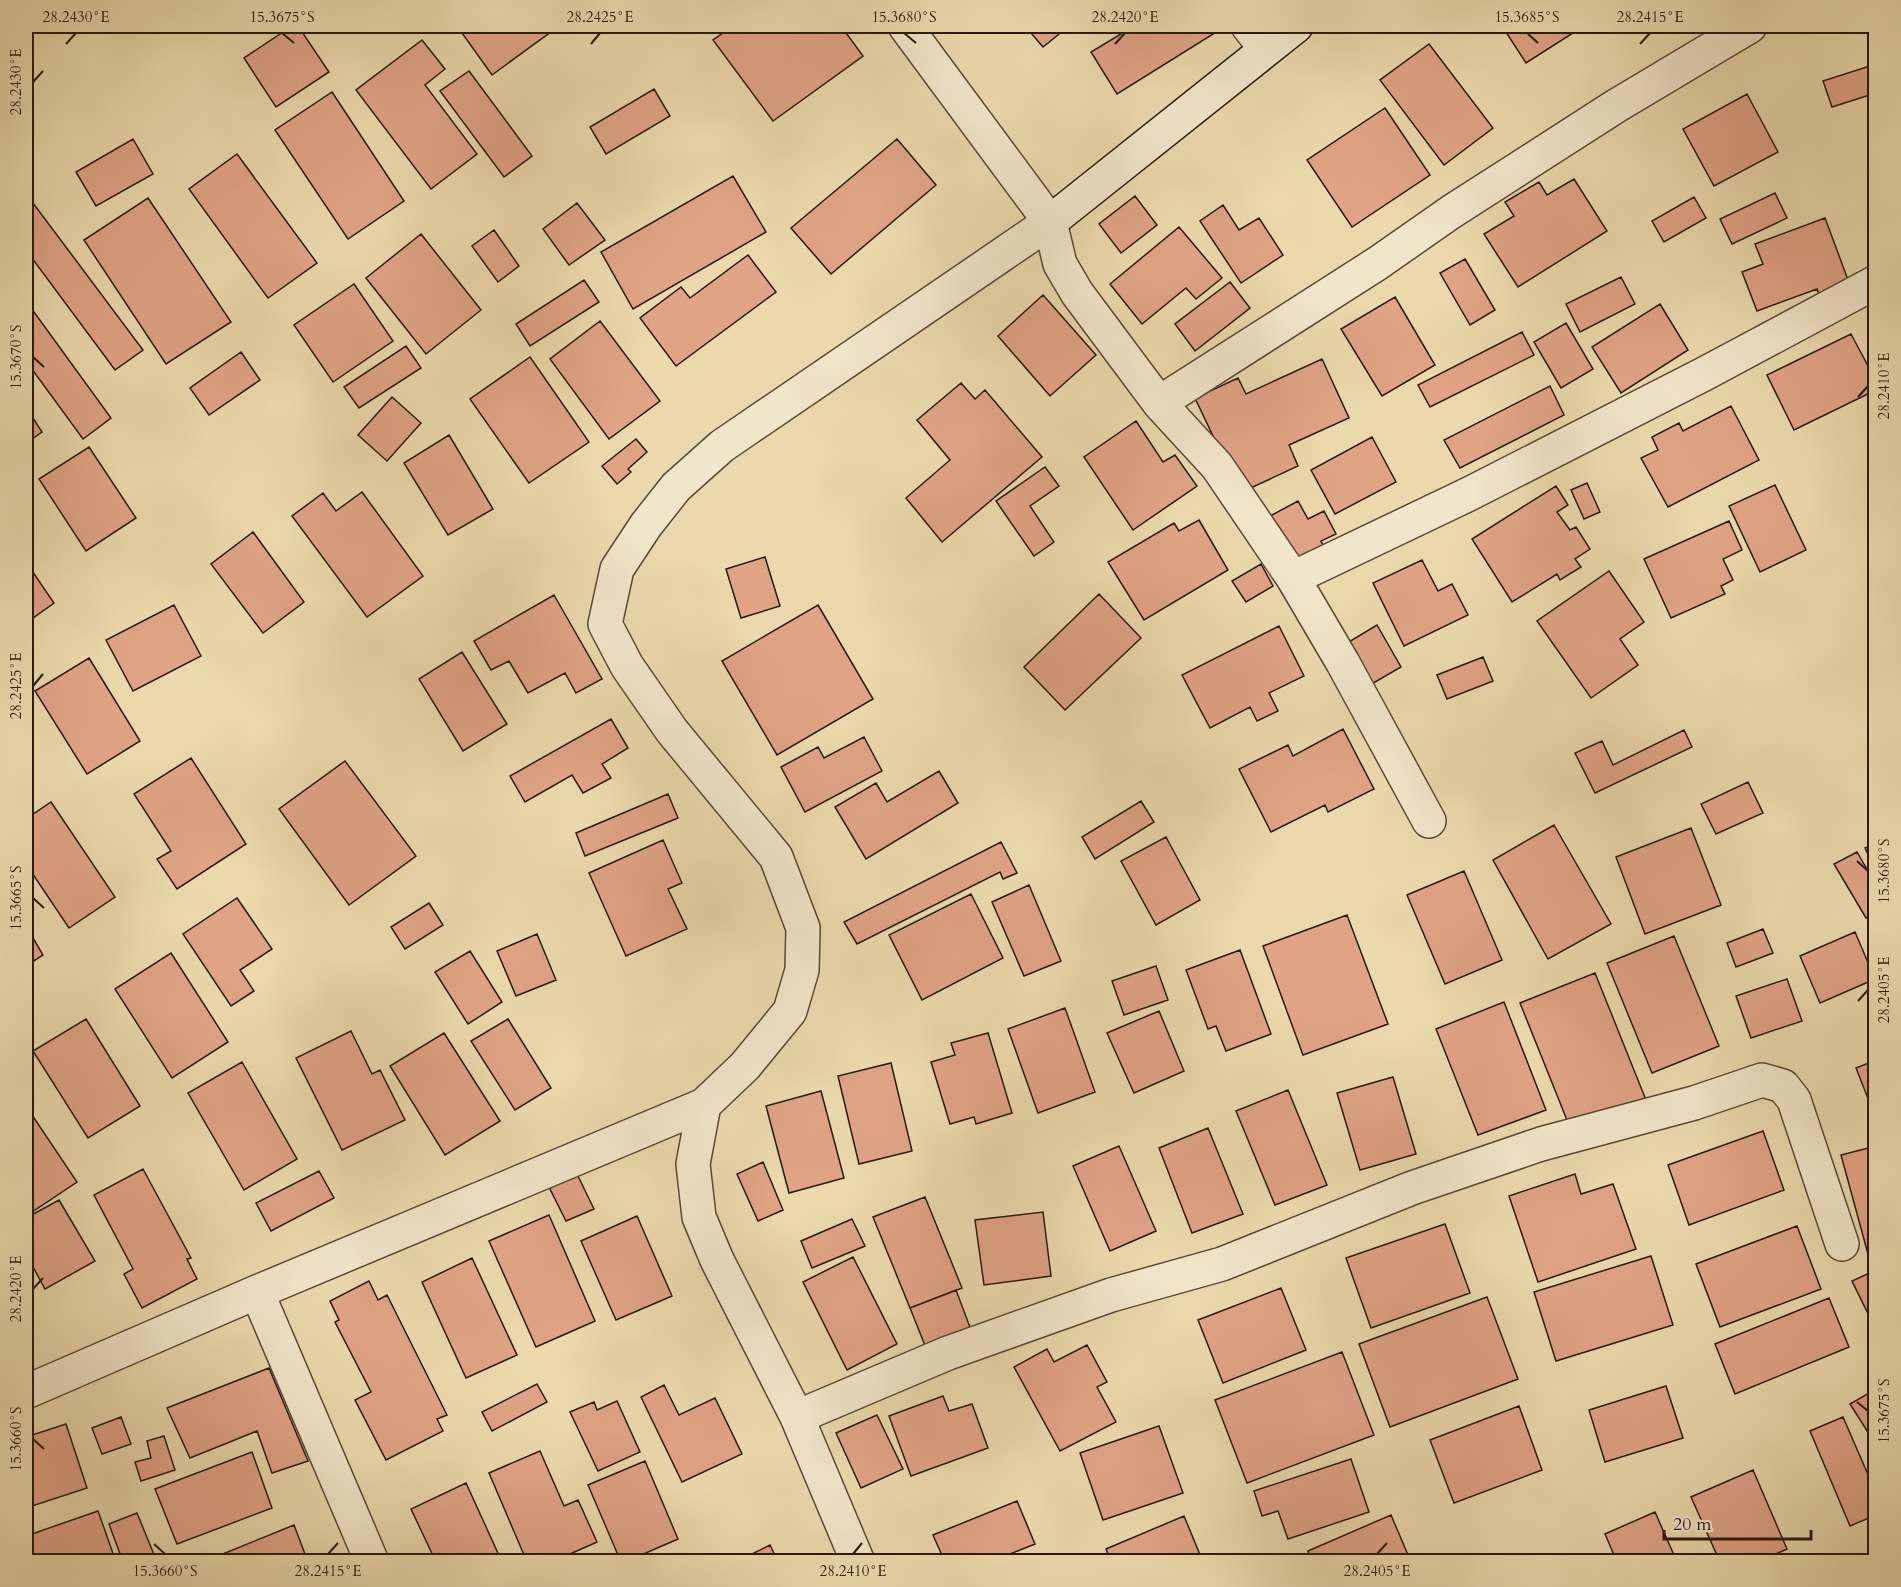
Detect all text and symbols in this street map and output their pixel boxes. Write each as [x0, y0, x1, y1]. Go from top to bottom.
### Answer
text: 28.2430°E [43, 7, 109, 27]
text: 15.3675°S [249, 7, 315, 27]
text: 28.2425°E [567, 7, 633, 27]
text: 15.3680°S [871, 7, 937, 27]
text: 28.2420°E [1092, 7, 1158, 27]
text: 15.3685°S [1494, 7, 1560, 27]
text: 28.2415°E [1617, 7, 1683, 27]
text: 28.2430°E [6, 49, 26, 115]
text: 15.3670°S [6, 324, 26, 390]
text: 28.2410°E [1874, 353, 1894, 419]
text: 28.2425°E [6, 653, 26, 719]
text: 15.3680°S [1874, 838, 1894, 904]
text: 15.3665°S [6, 865, 26, 931]
text: 28.2405°E [1874, 957, 1894, 1023]
text: 28.2420°E [6, 1256, 26, 1322]
text: 15.3675°S [1874, 1378, 1894, 1444]
text: 15.3660°S [6, 1406, 26, 1472]
scale bar [1664, 1503, 1811, 1541]
text: 20 m [1673, 1512, 1712, 1537]
text: 15.3660°S [132, 1561, 198, 1581]
text: 28.2415°E [295, 1561, 361, 1581]
text: 28.2410°E [820, 1561, 886, 1581]
text: 28.2405°E [1344, 1561, 1410, 1581]

